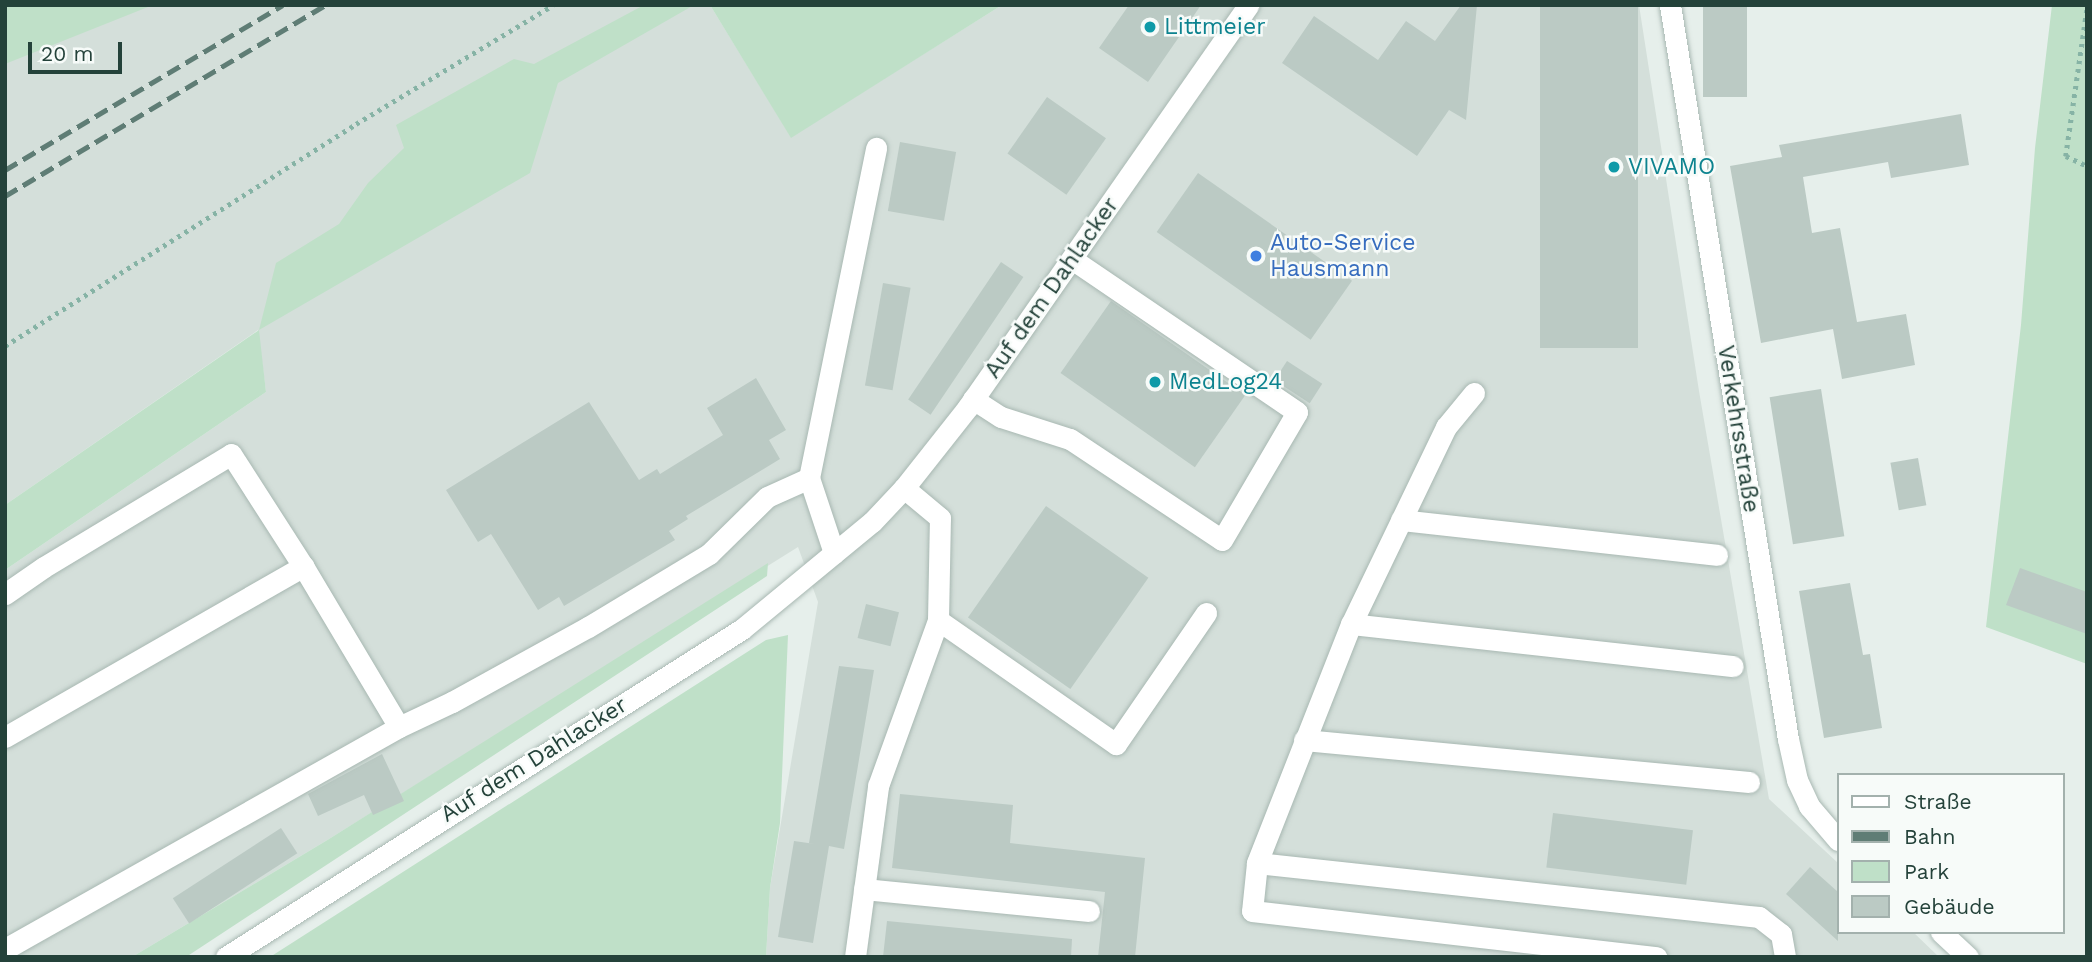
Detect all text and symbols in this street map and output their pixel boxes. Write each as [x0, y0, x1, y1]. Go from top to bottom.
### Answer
place label: Littmeier [1164, 13, 1266, 41]
marker: Littmeier [1142, 19, 1158, 35]
scale bar [32, 28, 126, 72]
text: 20 m [41, 41, 93, 66]
place label: VIVAMO [1628, 153, 1715, 181]
marker: VIVAMO [1606, 159, 1622, 175]
street label: Auf dem Dahlacker [979, 192, 1125, 384]
place label: Auto-Service Hausmann [1270, 229, 1415, 283]
marker: Auto-Service Hausmann [1248, 248, 1264, 264]
street label: Verkehrsstraße [1711, 343, 1765, 515]
place label: MedLog24 [1169, 368, 1282, 396]
marker: MedLog24 [1147, 374, 1163, 390]
street label: Auf dem Dahlacker [435, 691, 633, 829]
legend [1836, 773, 2064, 934]
text: Straße [1904, 789, 1972, 814]
text: Bahn [1904, 824, 1956, 849]
text: Park [1904, 859, 1949, 884]
text: Gebäude [1904, 894, 1995, 919]

